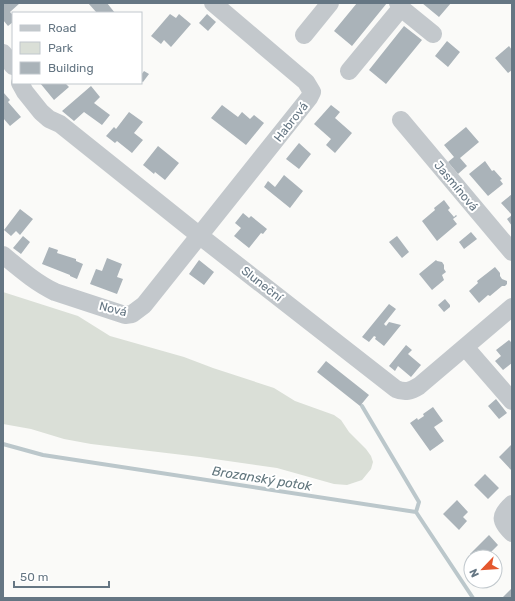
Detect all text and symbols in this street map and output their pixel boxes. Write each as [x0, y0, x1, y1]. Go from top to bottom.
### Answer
legend [12, 12, 142, 84]
text: Road [48, 21, 76, 35]
text: Park [48, 41, 74, 55]
text: Building [48, 61, 94, 75]
street label: Habrová [271, 99, 311, 145]
street label: Jasmínová [431, 158, 481, 214]
street label: Sluneční [239, 264, 286, 305]
street label: Nová [98, 299, 128, 319]
water label: Brozanský potok [211, 463, 313, 494]
north arrow [463, 549, 503, 589]
scale bar [14, 563, 109, 589]
text: N [467, 567, 482, 579]
text: 50 m [20, 570, 48, 584]

